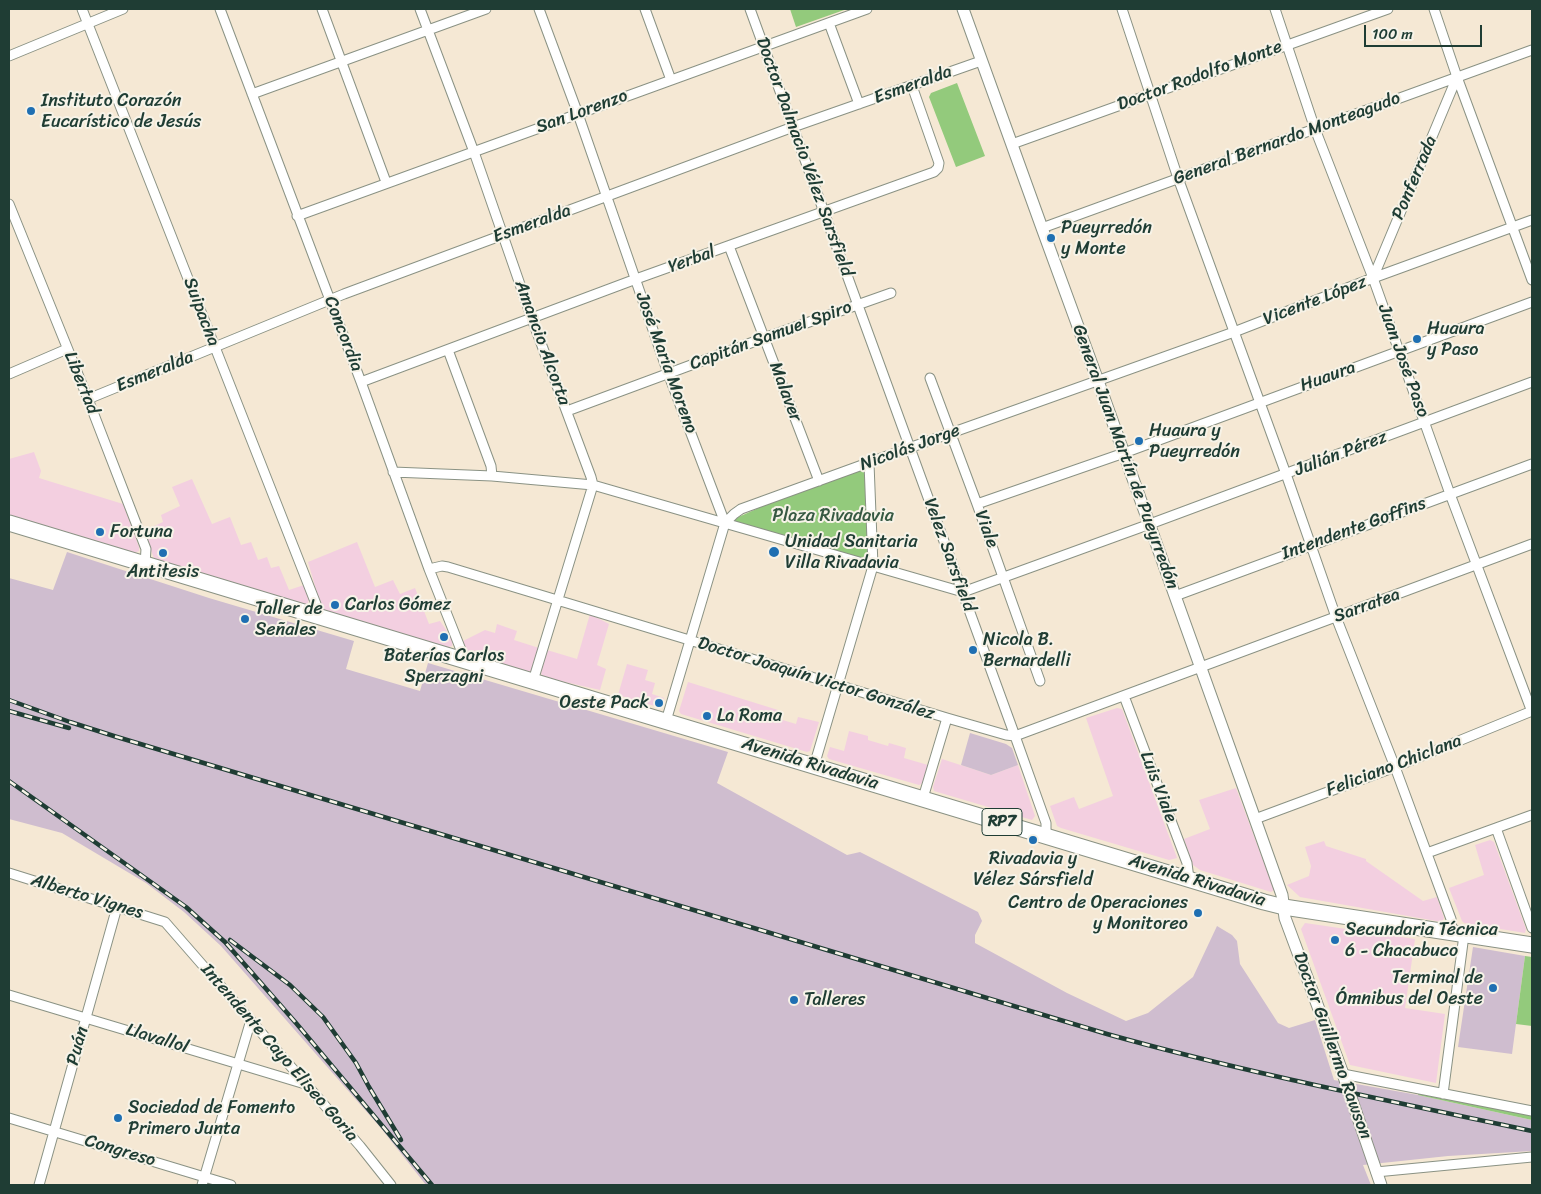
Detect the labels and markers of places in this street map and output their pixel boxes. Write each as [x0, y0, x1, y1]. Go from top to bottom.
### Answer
place label: Instituto Corazón Eucarístico de Jesús [41, 90, 201, 132]
marker: Instituto Corazón Eucarístico de Jesús [25, 105, 37, 117]
place label: Pueyrredón y Monte [1061, 217, 1152, 260]
marker: Pueyrredón y Monte [1045, 232, 1057, 244]
place label: Huaura y Paso [1427, 318, 1484, 360]
marker: Huaura y Paso [1411, 333, 1423, 345]
place label: Huaura y Pueyrredón [1149, 420, 1240, 462]
marker: Huaura y Pueyrredón [1133, 435, 1145, 447]
place label: Fortuna [110, 521, 173, 543]
marker: Fortuna [94, 526, 106, 538]
place label: Unidad Sanitaria Villa Rivadavia [785, 531, 918, 574]
marker: Unidad Sanitaria Villa Rivadavia [767, 545, 781, 559]
marker: Antitesis [157, 547, 169, 559]
place label: Antitesis [127, 561, 199, 583]
place label: Carlos Gómez [345, 594, 451, 616]
place label: Taller de Señales [255, 598, 323, 640]
marker: Carlos Gómez [329, 599, 341, 611]
marker: Taller de Señales [239, 613, 251, 625]
place label: Nicola B. Bernardelli [983, 629, 1070, 672]
marker: Baterías Carlos Sperzagni [438, 631, 450, 643]
marker: Nicola B. Bernardelli [967, 644, 979, 656]
place label: Baterías Carlos Sperzagni [384, 645, 504, 688]
place label: Oeste Pack [560, 692, 649, 714]
marker: Oeste Pack [653, 697, 665, 709]
place label: La Roma [717, 705, 782, 727]
marker: La Roma [701, 710, 713, 722]
marker: Rivadavia y Vélez Sársfield [1027, 834, 1039, 846]
place label: Rivadavia y Vélez Sársfield [973, 848, 1093, 891]
place label: Centro de Operaciones y Monitoreo [1008, 892, 1188, 934]
marker: Centro de Operaciones y Monitoreo [1192, 907, 1204, 919]
place label: Secundaria Técnica 6 - Chacabuco [1345, 919, 1498, 962]
marker: Secundaria Técnica 6 - Chacabuco [1329, 934, 1341, 946]
place label: Terminal de Ómnibus del Oeste [1336, 967, 1483, 1010]
marker: Terminal de Ómnibus del Oeste [1487, 982, 1499, 994]
place label: Talleres [804, 989, 865, 1011]
marker: Talleres [788, 994, 800, 1006]
place label: Sociedad de Fomento Primero Junta [128, 1097, 295, 1140]
marker: Sociedad de Fomento Primero Junta [112, 1112, 124, 1124]

